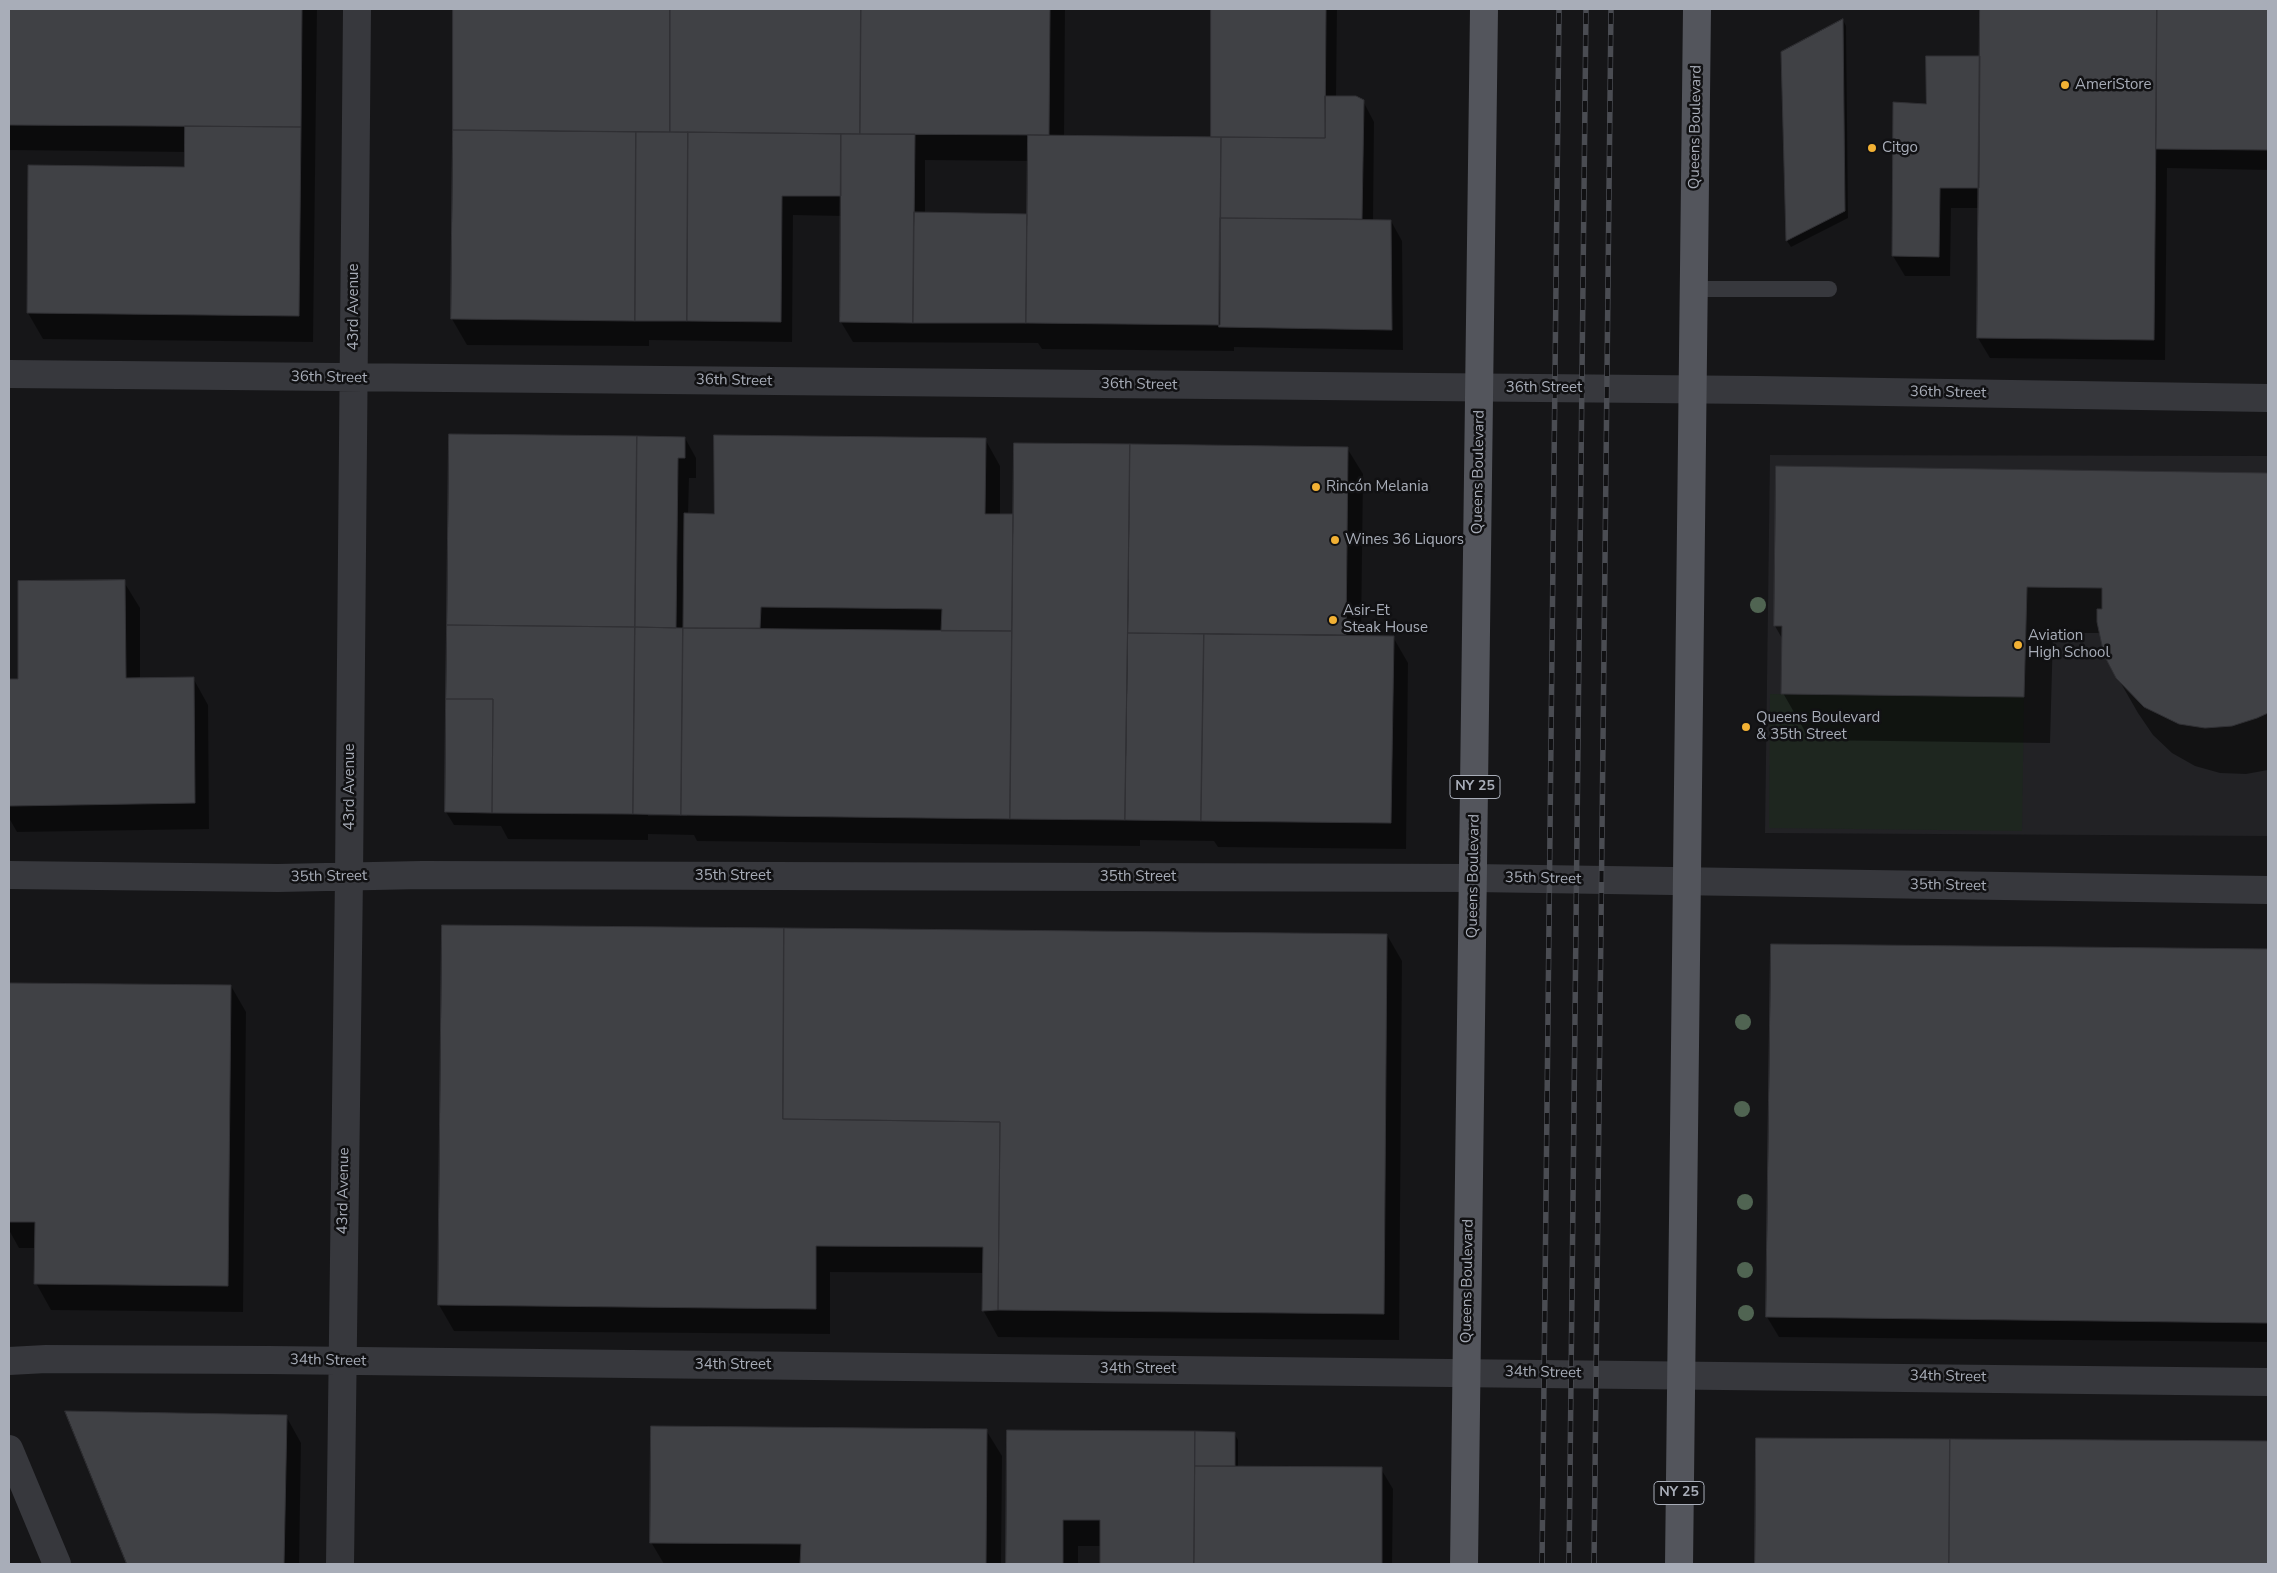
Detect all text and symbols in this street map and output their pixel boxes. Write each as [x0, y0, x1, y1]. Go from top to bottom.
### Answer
street label: Queens Boulevard [1686, 65, 1706, 189]
place label: AmeriStore [2075, 76, 2152, 94]
marker: AmeriStore [2059, 79, 2071, 91]
place label: Citgo [1882, 139, 1918, 157]
marker: Citgo [1866, 142, 1878, 154]
street label: 43rd Avenue [345, 264, 363, 350]
street label: 36th Street [291, 368, 367, 388]
street label: 36th Street [696, 371, 772, 391]
street label: 36th Street [1101, 375, 1177, 395]
street label: 36th Street [1506, 379, 1582, 397]
street label: 36th Street [1910, 383, 1986, 403]
street label: Queens Boulevard [1469, 410, 1489, 534]
place label: Rincón Melania [1326, 478, 1429, 496]
marker: Rincón Melania [1310, 481, 1322, 493]
place label: Wines 36 Liquors [1345, 531, 1464, 549]
marker: Wines 36 Liquors [1329, 534, 1341, 546]
place label: Asir-Et Steak House [1343, 602, 1428, 637]
marker: Asir-Et Steak House [1327, 614, 1339, 626]
place label: Aviation High School [2028, 627, 2110, 662]
marker: Aviation High School [2012, 639, 2024, 651]
place label: Queens Boulevard & 35th Street [1756, 709, 1880, 744]
marker: Queens Boulevard & 35th Street [1740, 721, 1752, 733]
street label: 43rd Avenue [341, 744, 359, 830]
road number: NY 25 [1450, 776, 1500, 799]
street label: Queens Boulevard [1464, 814, 1484, 938]
street label: 35th Street [291, 867, 367, 887]
street label: 35th Street [695, 867, 771, 885]
street label: 35th Street [1100, 868, 1176, 886]
street label: 35th Street [1505, 869, 1581, 889]
street label: 35th Street [1910, 876, 1986, 896]
street label: 43rd Avenue [334, 1147, 354, 1235]
street label: Queens Boulevard [1458, 1219, 1478, 1343]
street label: 34th Street [290, 1351, 366, 1371]
street label: 34th Street [695, 1356, 771, 1374]
street label: 34th Street [1100, 1360, 1176, 1378]
street label: 34th Street [1505, 1363, 1581, 1383]
street label: 34th Street [1910, 1367, 1986, 1387]
road number: NY 25 [1654, 1482, 1704, 1505]

